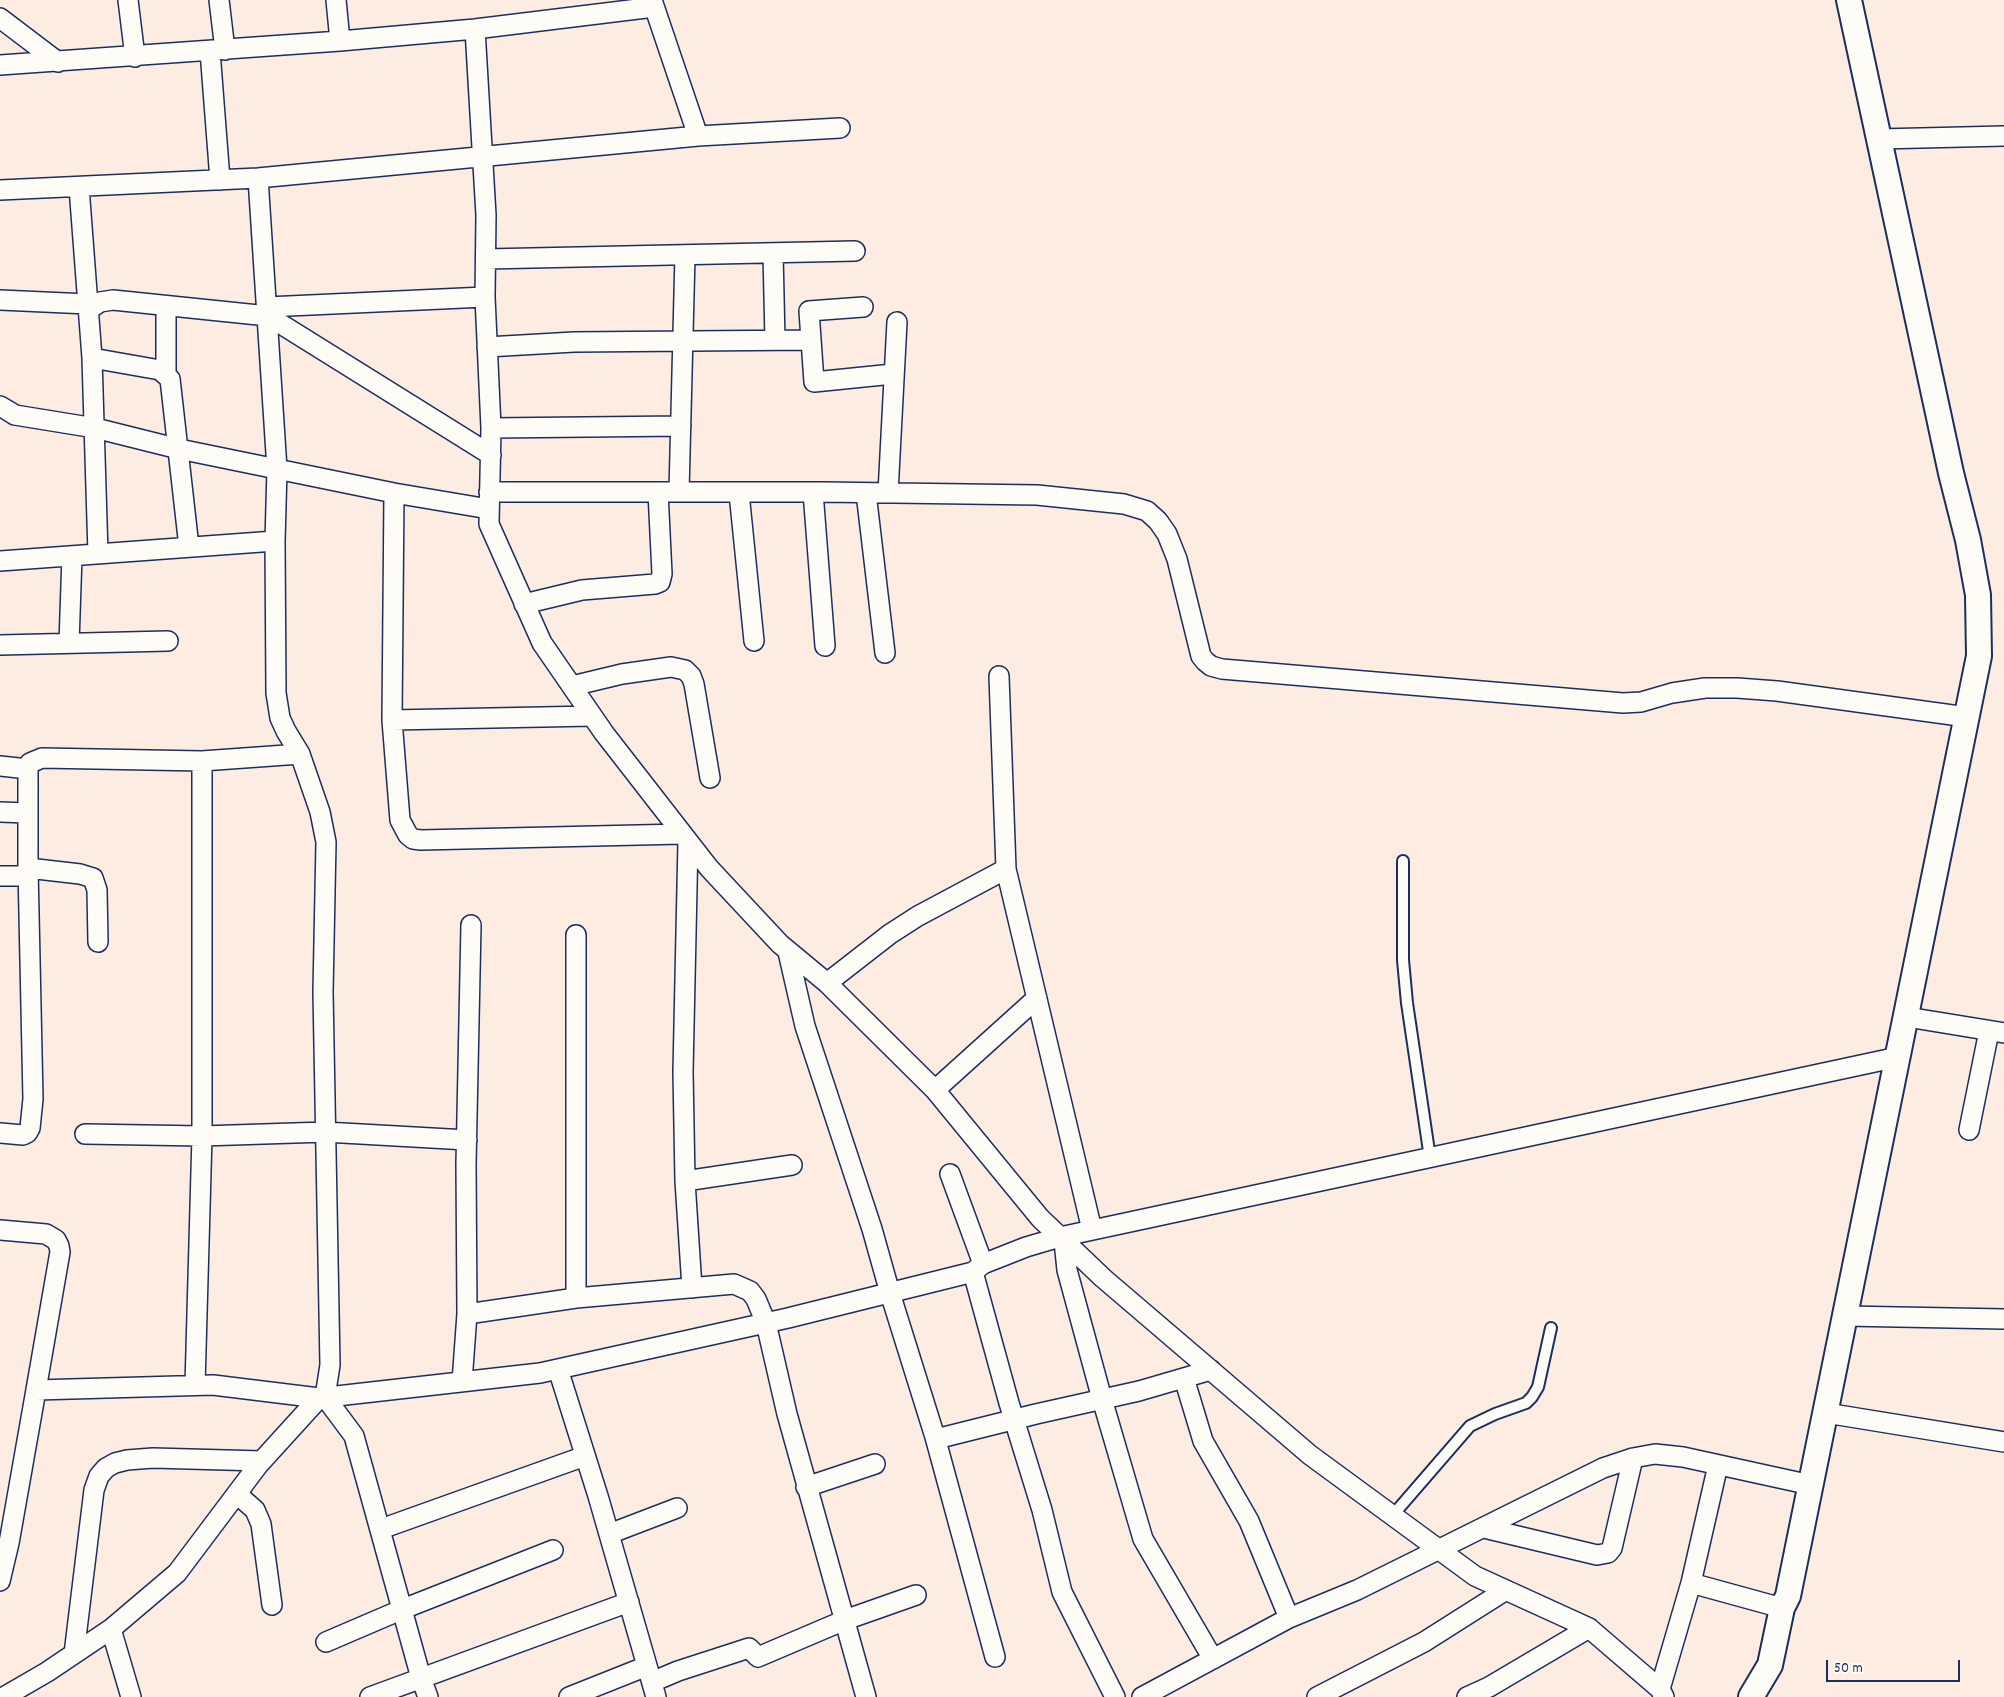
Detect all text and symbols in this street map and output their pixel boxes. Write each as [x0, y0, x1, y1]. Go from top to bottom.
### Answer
scale bar [1829, 1650, 1963, 1682]
text: 50 m [1834, 1658, 1863, 1680]

